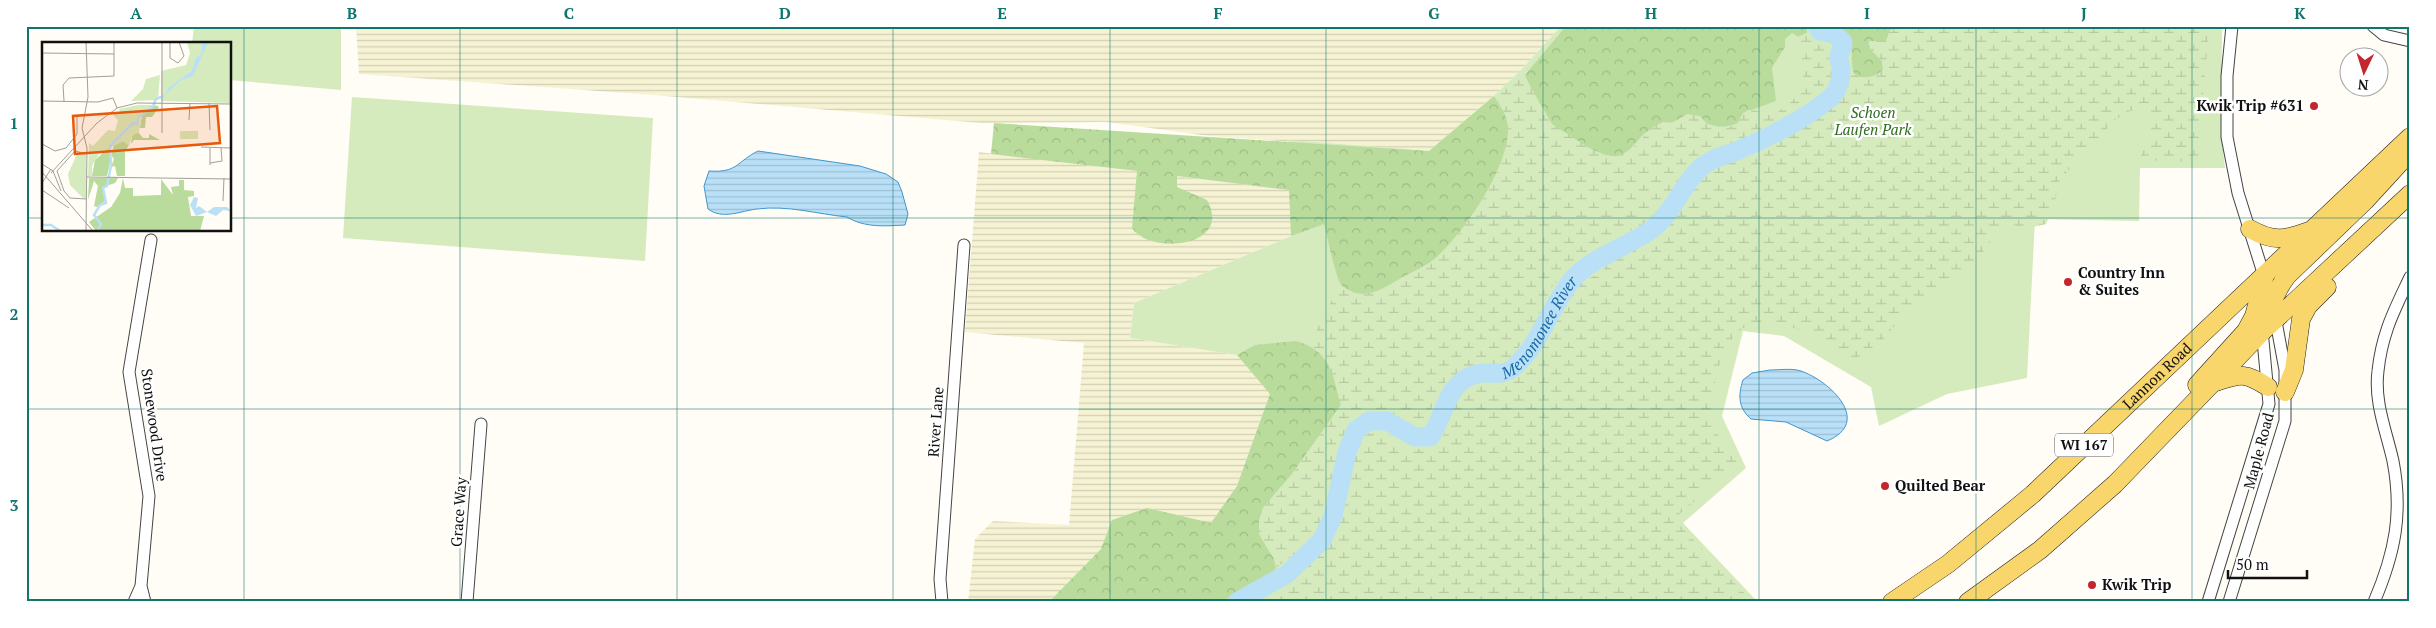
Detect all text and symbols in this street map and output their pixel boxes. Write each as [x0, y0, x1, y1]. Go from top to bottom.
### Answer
text: A [130, 2, 142, 24]
text: B [347, 2, 357, 24]
text: C [564, 2, 574, 24]
text: D [779, 2, 791, 24]
text: E [997, 2, 1007, 24]
text: F [1213, 2, 1223, 24]
text: G [1428, 2, 1440, 24]
text: H [1645, 2, 1657, 24]
text: I [1864, 2, 1870, 24]
text: J [2081, 2, 2087, 24]
text: K [2294, 2, 2306, 24]
inset map [42, 42, 231, 231]
north arrow [2338, 48, 2388, 98]
text: N [2357, 76, 2369, 95]
place label: Kwik Trip #631 [2197, 95, 2304, 115]
marker: Kwik Trip #631 [2308, 100, 2320, 112]
park label: Schoen Laufen Park [1833, 102, 1912, 139]
text: 1 [9, 112, 19, 134]
place label: Country Inn & Suites [2078, 262, 2165, 299]
water label: Menomonee River [1497, 271, 1583, 384]
marker: Country Inn & Suites [2062, 276, 2074, 288]
text: 2 [9, 303, 19, 325]
street label: Lannon Road [2118, 338, 2195, 413]
street label: Stonewood Drive [137, 367, 173, 482]
street label: River Lane [923, 386, 947, 458]
street label: Maple Road [2238, 410, 2278, 491]
road number: WI 167 [2055, 434, 2113, 456]
place label: Quilted Bear [1895, 475, 1986, 495]
street label: Grace Way [446, 476, 470, 547]
marker: Quilted Bear [1879, 480, 1891, 492]
text: 3 [9, 494, 19, 516]
scale bar [2228, 548, 2307, 580]
text: 50 m [2236, 554, 2269, 574]
place label: Kwik Trip [2102, 574, 2171, 594]
marker: Kwik Trip [2086, 579, 2098, 591]

